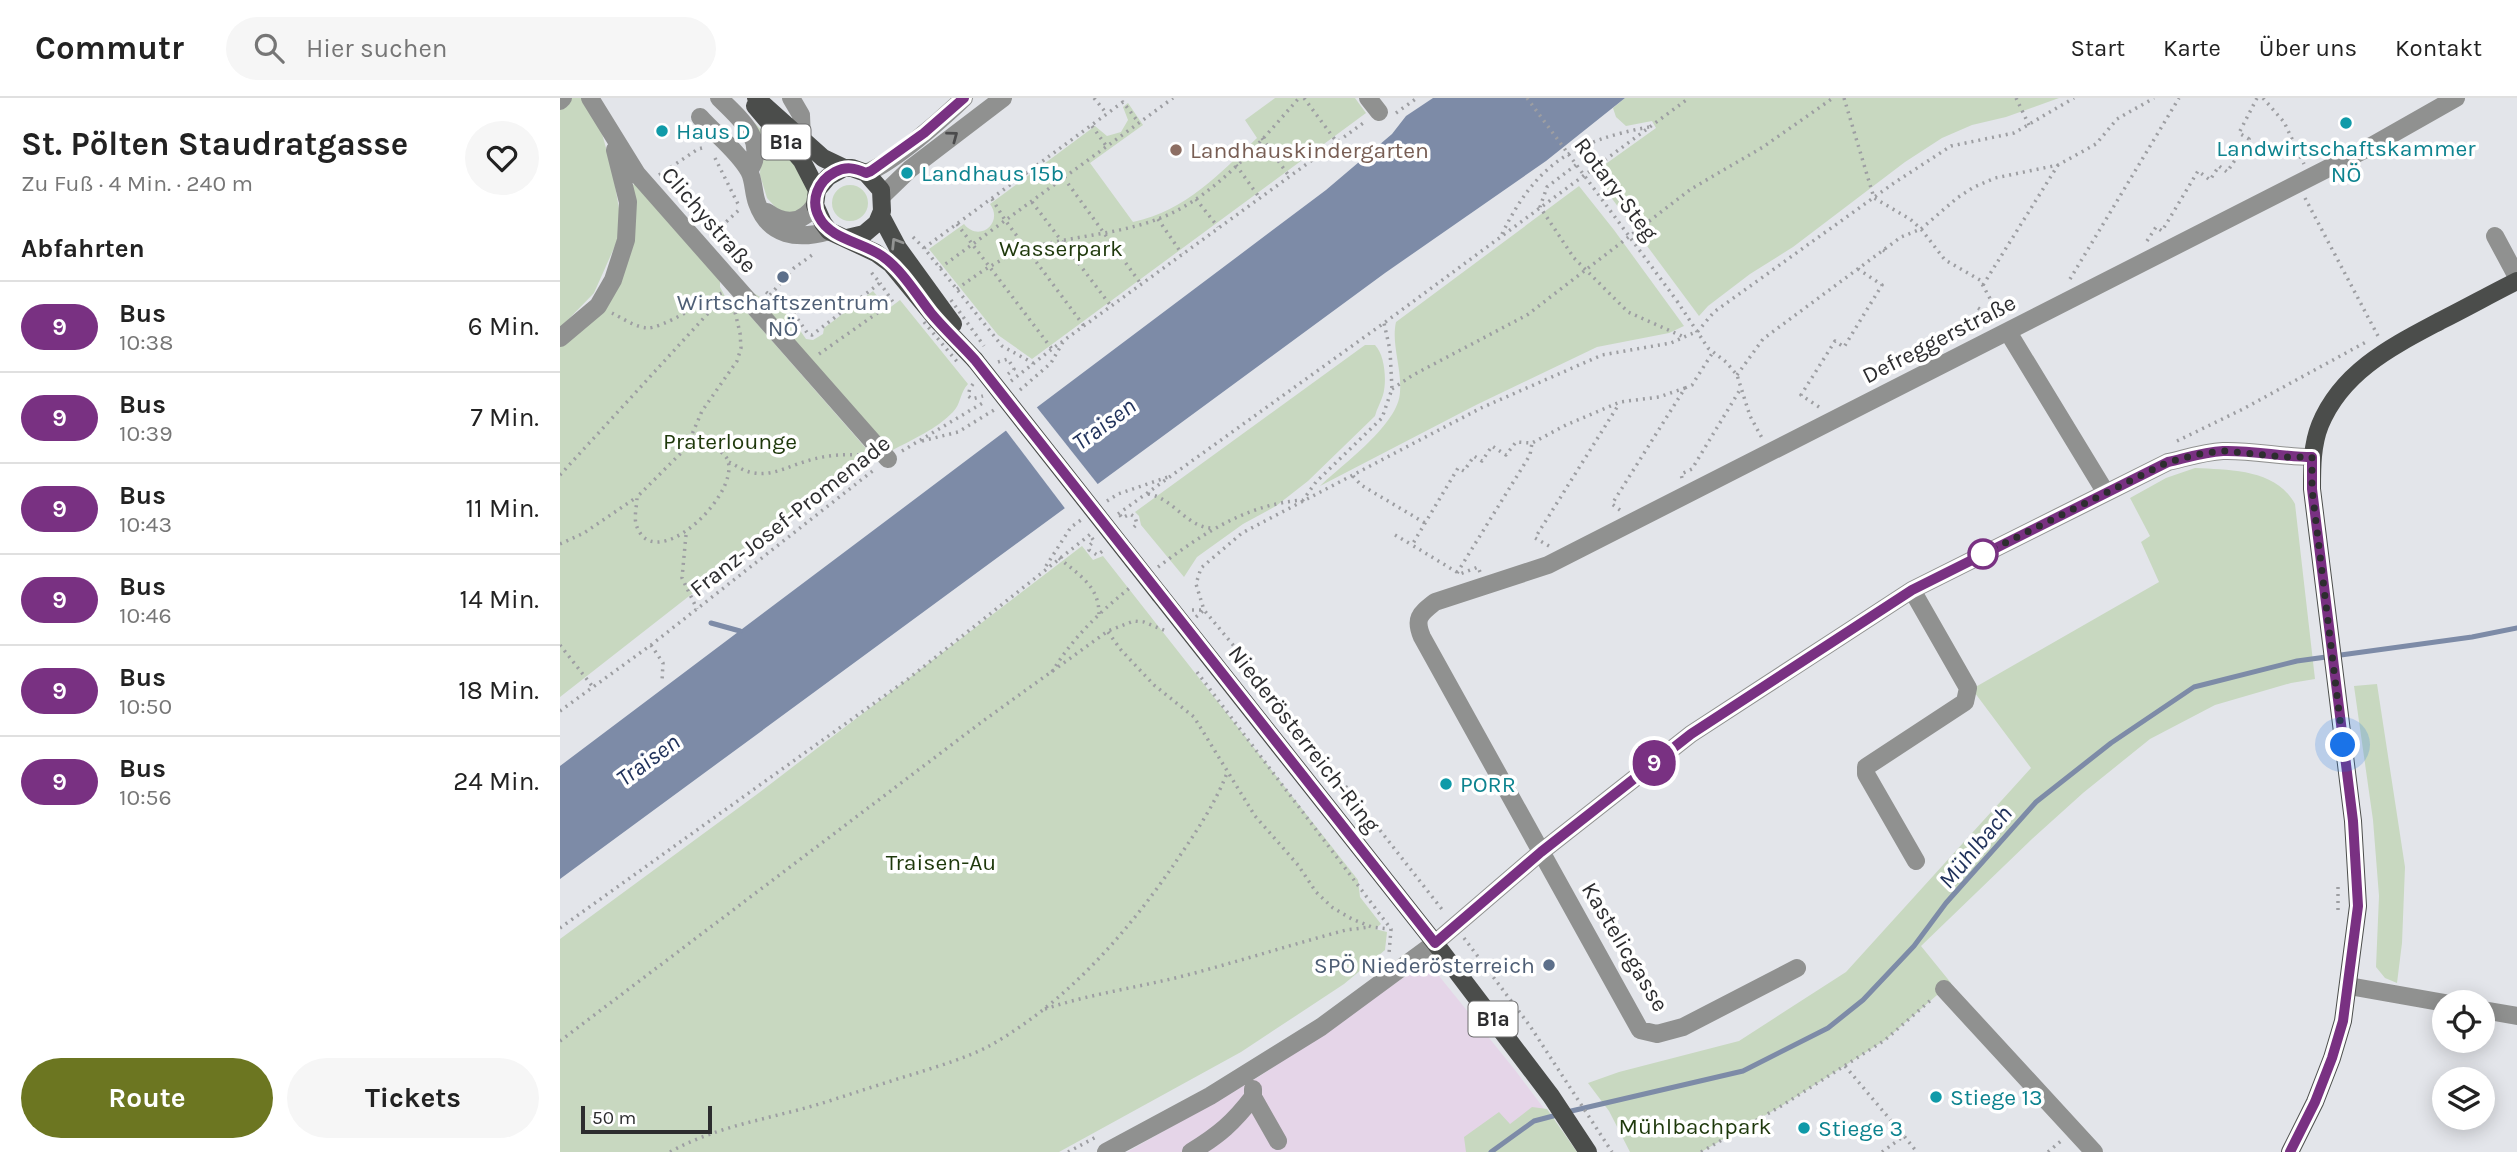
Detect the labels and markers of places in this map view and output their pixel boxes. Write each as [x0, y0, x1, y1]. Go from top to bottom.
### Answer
marker: Landwirtschaftskammer NÖ [2338, 115, 2354, 131]
place label: Haus D [676, 118, 751, 145]
marker: Haus D [654, 123, 670, 139]
place label: Landwirtschaftskammer NÖ [2216, 135, 2476, 188]
place label: Landhauskindergarten [1190, 137, 1429, 164]
marker: Landhauskindergarten [1168, 142, 1184, 158]
place label: Landhaus 15b [921, 160, 1064, 187]
marker: Landhaus 15b [899, 165, 915, 181]
marker: Wirtschaftszentrum NÖ [775, 269, 791, 285]
place label: Wirtschaftszentrum NÖ [677, 289, 889, 342]
unlabelled marker [1968, 539, 1998, 569]
place label: PORR [1460, 771, 1516, 798]
marker: PORR [1438, 776, 1454, 792]
place label: SPÖ Niederösterreich [1314, 952, 1535, 979]
marker: SPÖ Niederösterreich [1541, 957, 1557, 973]
place label: Stiege 13 [1950, 1084, 2043, 1111]
marker: Stiege 13 [1928, 1089, 1944, 1105]
place label: Stiege 3 [1818, 1115, 1903, 1142]
marker: Stiege 3 [1796, 1120, 1812, 1136]

